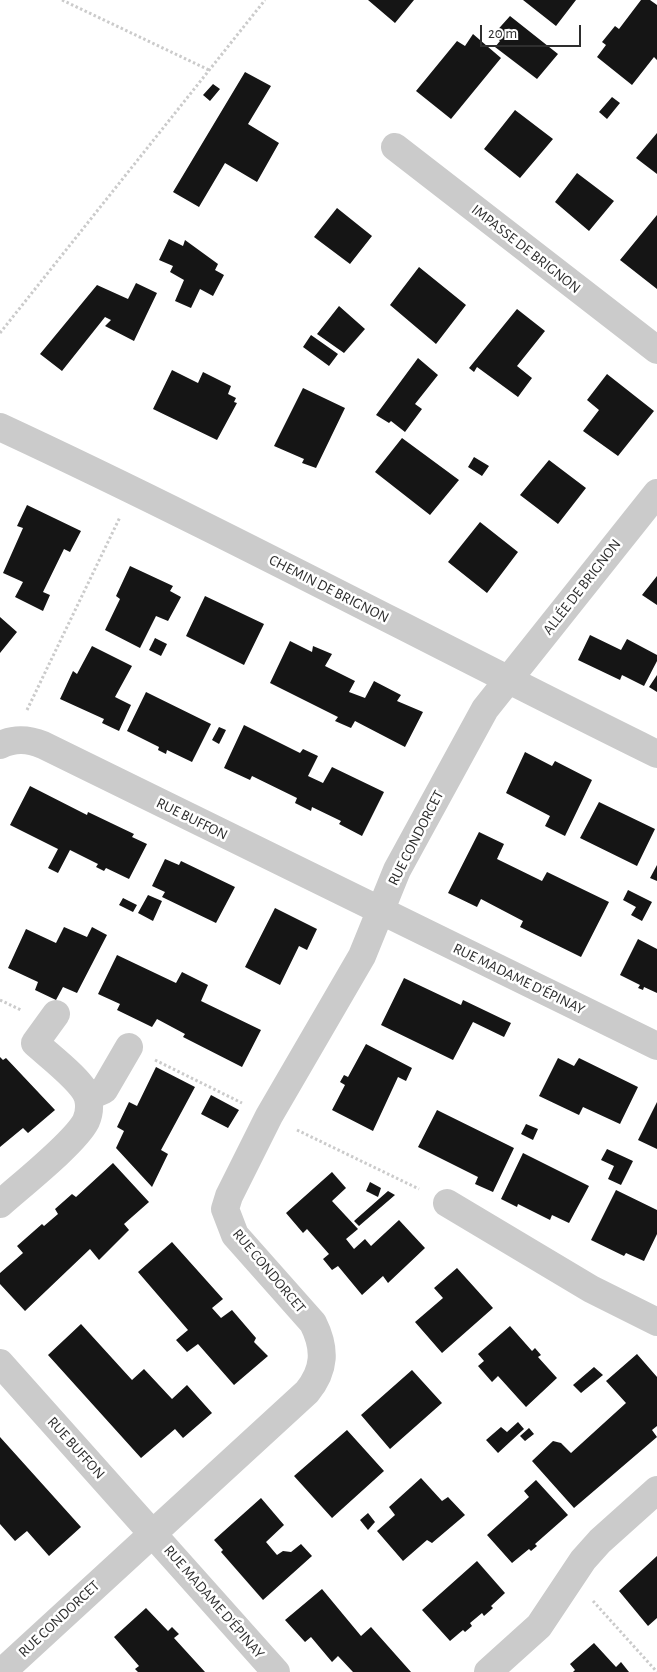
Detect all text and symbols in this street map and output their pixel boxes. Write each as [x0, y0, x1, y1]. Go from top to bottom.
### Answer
scale bar [482, 15, 583, 47]
text: 20 m [488, 26, 517, 41]
street label: IMPASSE DE BRIGNON [468, 201, 584, 297]
street label: ALLÉE DE BRIGNON [539, 536, 625, 638]
street label: CHEMIN DE BRIGNON [266, 551, 392, 627]
street label: RUE CONDORCET [384, 787, 448, 889]
street label: RUE BUFFON [153, 794, 231, 844]
street label: RUE MADAME D'ÉPINAY [450, 939, 588, 1019]
street label: RUE CONDORCET [229, 1225, 309, 1317]
street label: RUE BUFFON [43, 1413, 109, 1483]
street label: RUE MADAME D'ÉPINAY [160, 1542, 268, 1662]
street label: RUE CONDORCET [15, 1577, 103, 1661]

